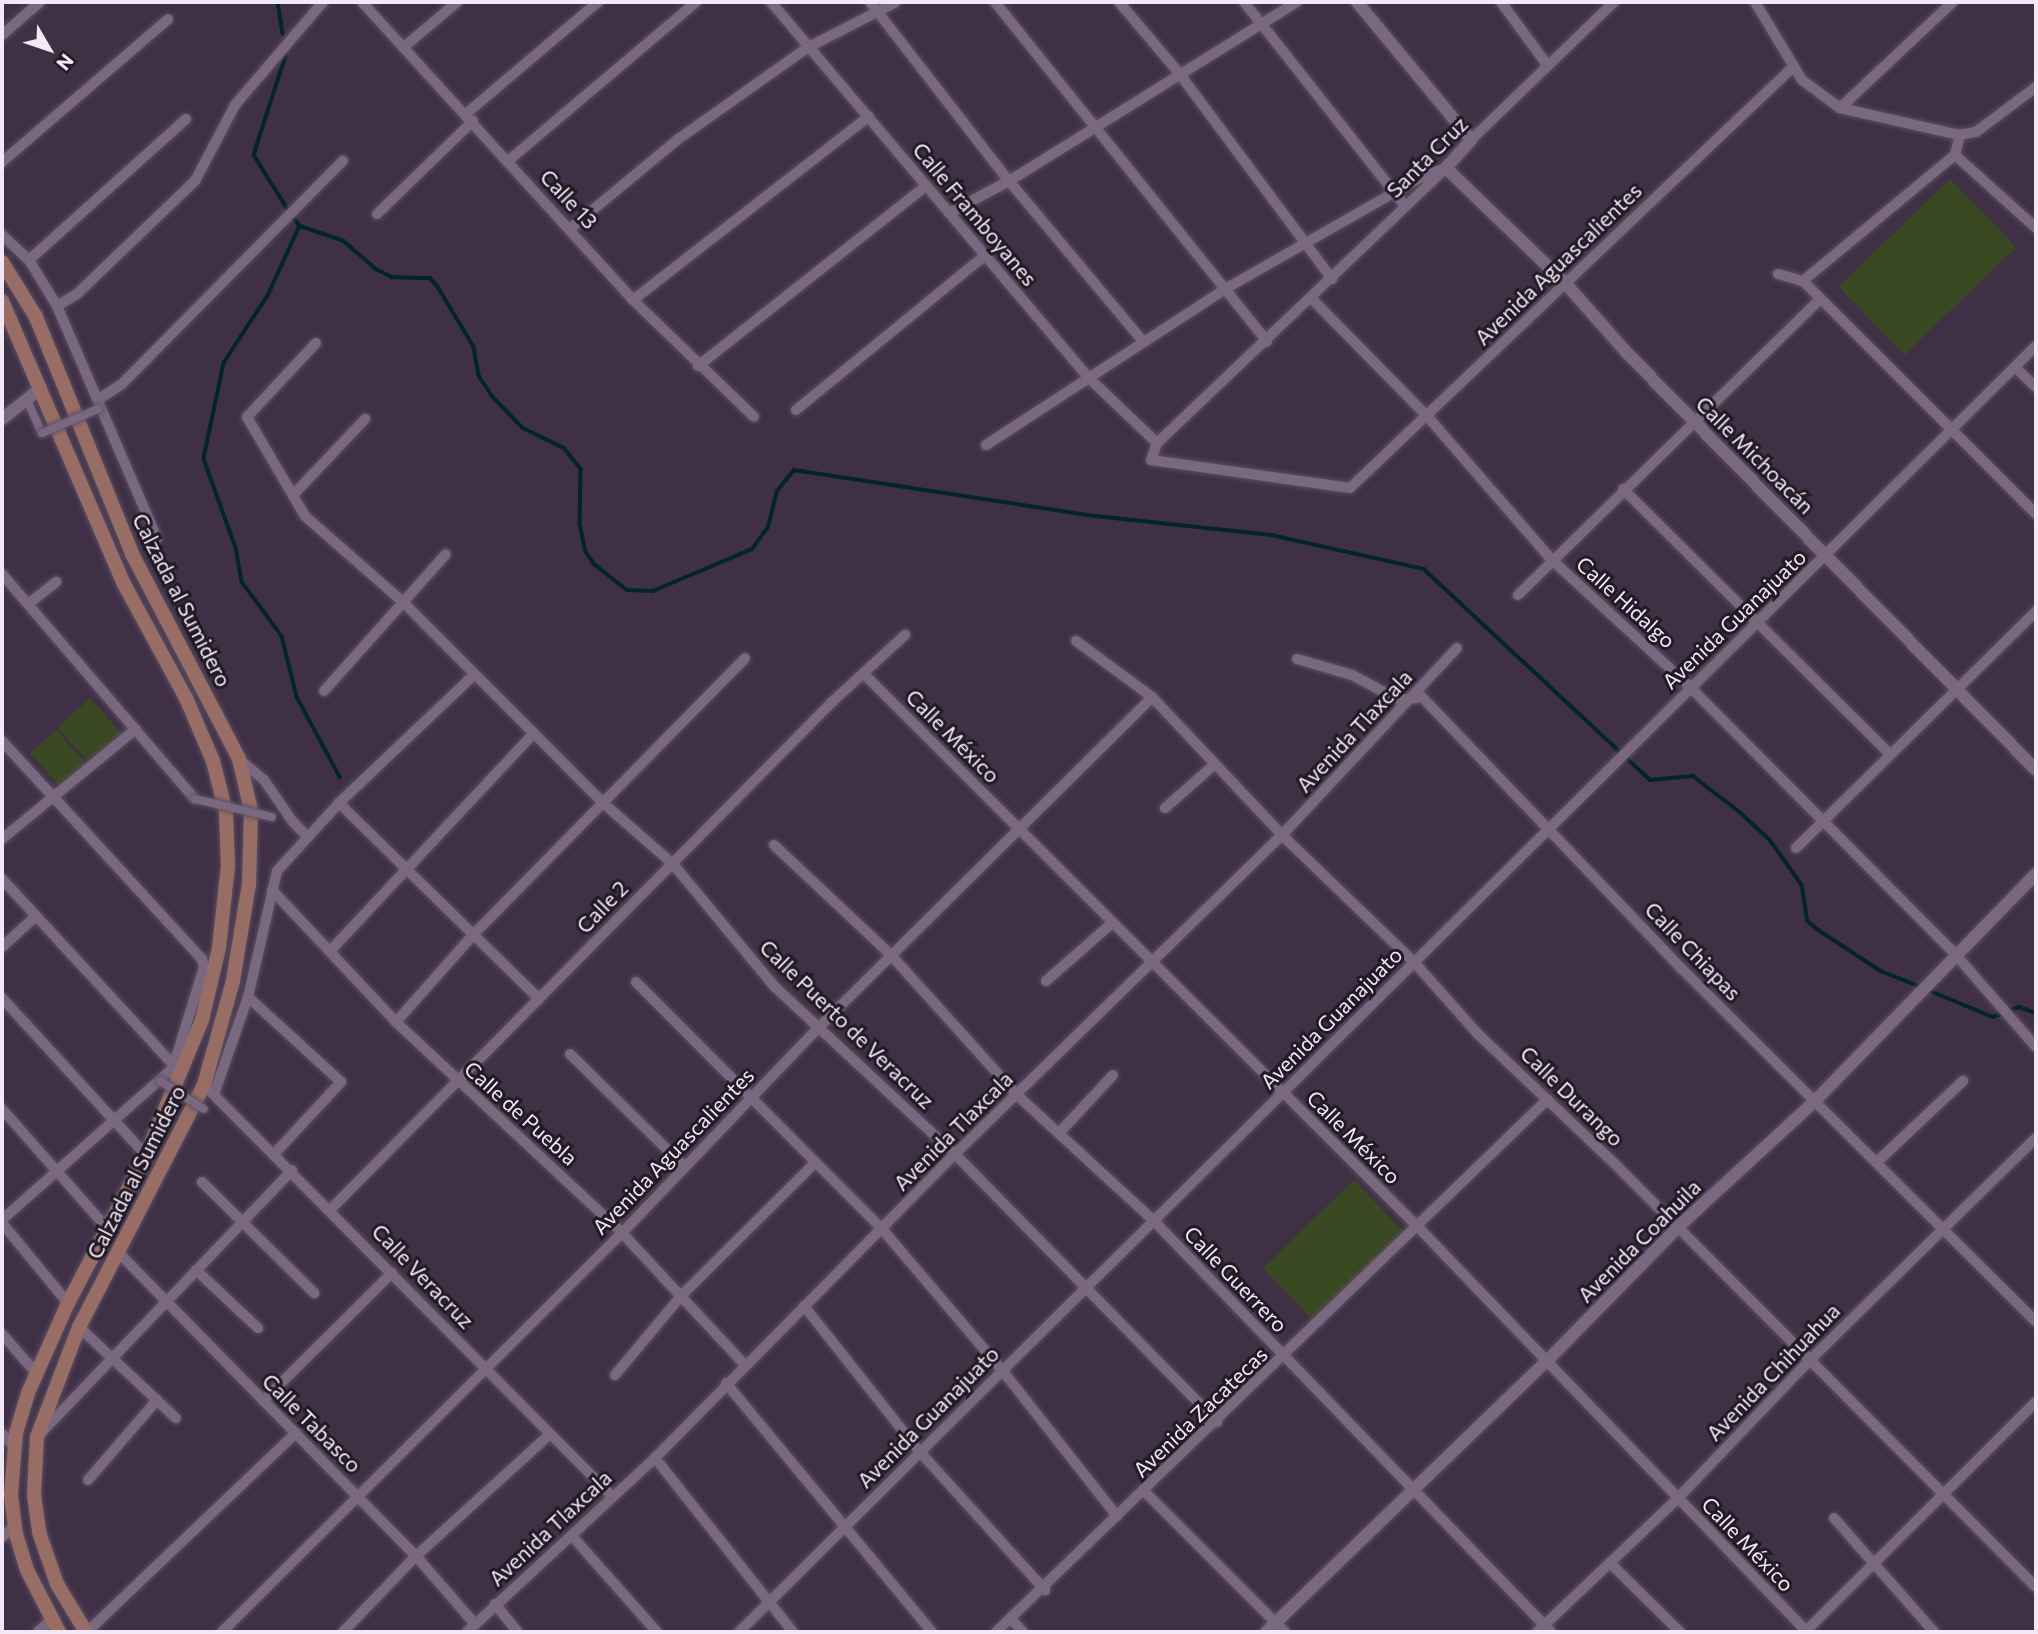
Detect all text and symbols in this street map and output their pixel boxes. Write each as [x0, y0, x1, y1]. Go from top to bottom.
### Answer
north arrow [14, 14, 84, 84]
text: N [52, 50, 79, 75]
street label: Santa Cruz [1381, 111, 1473, 203]
street label: Calle Framboyanes [908, 137, 1042, 291]
street label: Calle 13 [535, 164, 603, 234]
street label: Avenida Aguascalientes [1470, 178, 1646, 350]
street label: Calle Michoacán [1691, 391, 1819, 519]
street label: Calzada al Sumidero [127, 509, 237, 691]
street label: Avenida Guanajuato [1657, 544, 1811, 694]
street label: Calle Hidalgo [1571, 551, 1681, 653]
street label: Avenida Tlaxcala [1291, 665, 1417, 797]
street label: Calle México [901, 684, 1005, 788]
street label: Calle 2 [571, 876, 633, 938]
street label: Calle Chiapas [1640, 897, 1746, 1005]
street label: Calle Puerto de Veracruz [755, 934, 939, 1114]
street label: Avenida Guanajuato [1255, 942, 1407, 1094]
street label: Calle Durango [1515, 1041, 1629, 1151]
street label: Calle de Puebla [459, 1056, 583, 1170]
street label: Avenida Aguascalientes [587, 1063, 759, 1239]
street label: Avenida Tlaxcala [888, 1066, 1018, 1196]
street label: Calzada al Sumidero [81, 1081, 191, 1263]
street label: Calle México [1302, 1085, 1406, 1189]
street label: Avenida Coahuila [1572, 1174, 1706, 1308]
street label: Calle Veracruz [367, 1219, 479, 1333]
street label: Calle Guerrero [1179, 1221, 1293, 1337]
street label: Avenida Chihuahua [1701, 1298, 1845, 1446]
street label: Avenida Guanajuato [852, 1341, 1004, 1493]
street label: Avenida Zacatecas [1128, 1342, 1272, 1482]
street label: Calle Tabasco [257, 1368, 367, 1478]
street label: Avenida Tlaxcala [484, 1465, 616, 1591]
street label: Calle México [1697, 1491, 1799, 1597]

